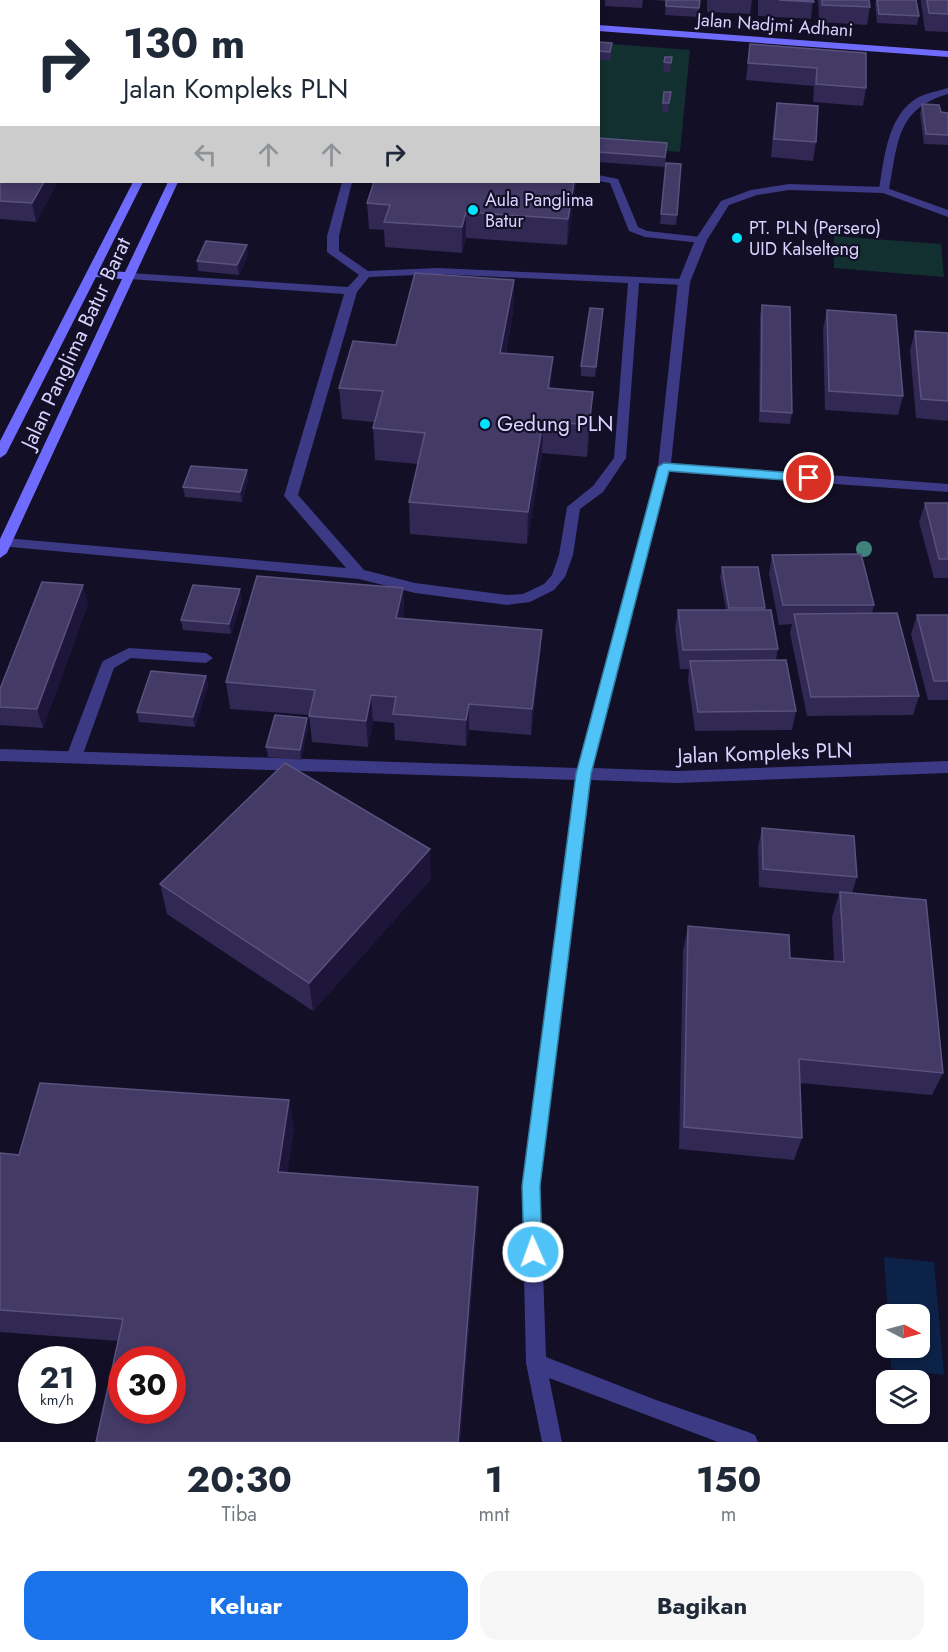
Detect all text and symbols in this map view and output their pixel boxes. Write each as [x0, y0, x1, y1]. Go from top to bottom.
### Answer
street label: Jalan Nadjmi Adhani [694, 6, 854, 43]
text: 130 m [123, 13, 245, 74]
icon: right [24, 24, 102, 102]
text: Jalan Kompleks PLN [123, 69, 348, 108]
icon: left [189, 138, 222, 171]
icon: ahead [252, 138, 285, 171]
icon: ahead [315, 138, 348, 171]
icon: right [378, 138, 411, 171]
place label: Aula Panglima Batur [485, 187, 593, 234]
marker: Aula Panglima Batur [466, 203, 480, 217]
place label: PT. PLN (Persero) UID Kalselteng [749, 215, 881, 262]
marker: PT. PLN (Persero) UID Kalselteng [730, 231, 744, 245]
street label: Jalan Panglima Batur Barat [13, 232, 138, 456]
place label: Gedung PLN [497, 409, 614, 439]
marker: Gedung PLN [478, 417, 492, 431]
pin [783, 452, 834, 503]
icon: arrive [792, 461, 825, 494]
street label: Jalan Kompleks PLN [674, 735, 853, 771]
position arrow [501, 1220, 565, 1284]
north arrow [876, 1304, 930, 1358]
map controls [876, 1304, 930, 1424]
speed limit sign: 30 [108, 1346, 186, 1424]
text: 21 [40, 1356, 74, 1399]
button: layers [876, 1370, 930, 1424]
text: km/h [40, 1389, 74, 1411]
text: 20:30 [187, 1453, 292, 1505]
text: 1 [485, 1453, 503, 1505]
text: 150 [696, 1453, 761, 1505]
text: Tiba [221, 1500, 257, 1529]
text: mnt [478, 1500, 509, 1529]
text: m [721, 1500, 736, 1529]
button: Keluar [24, 1571, 468, 1640]
button: Bagikan [480, 1571, 924, 1640]

